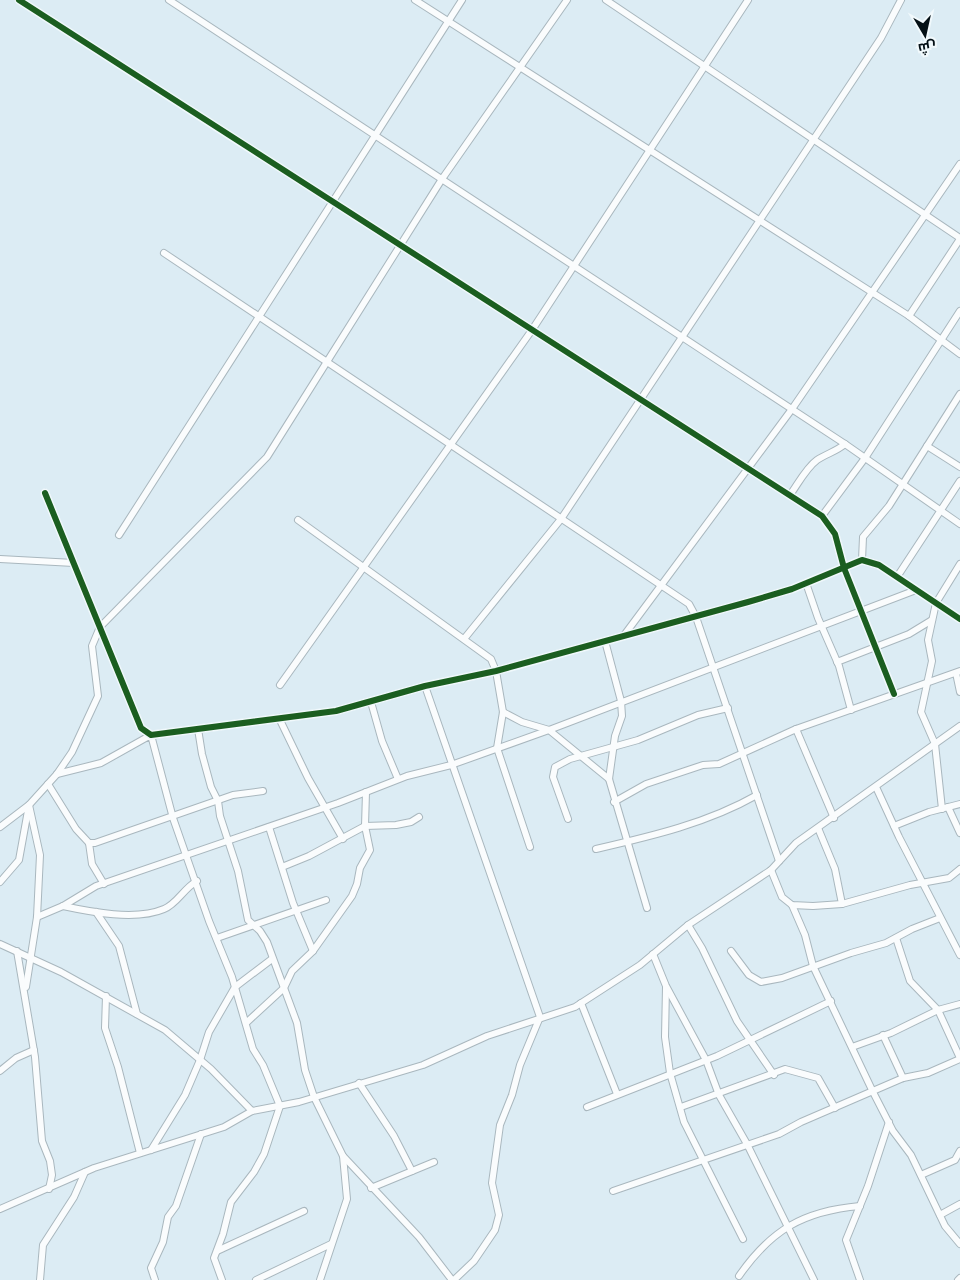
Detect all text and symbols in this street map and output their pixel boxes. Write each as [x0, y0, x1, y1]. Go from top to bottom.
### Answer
north arrow [900, 10, 950, 60]
text: ش [917, 38, 937, 59]

